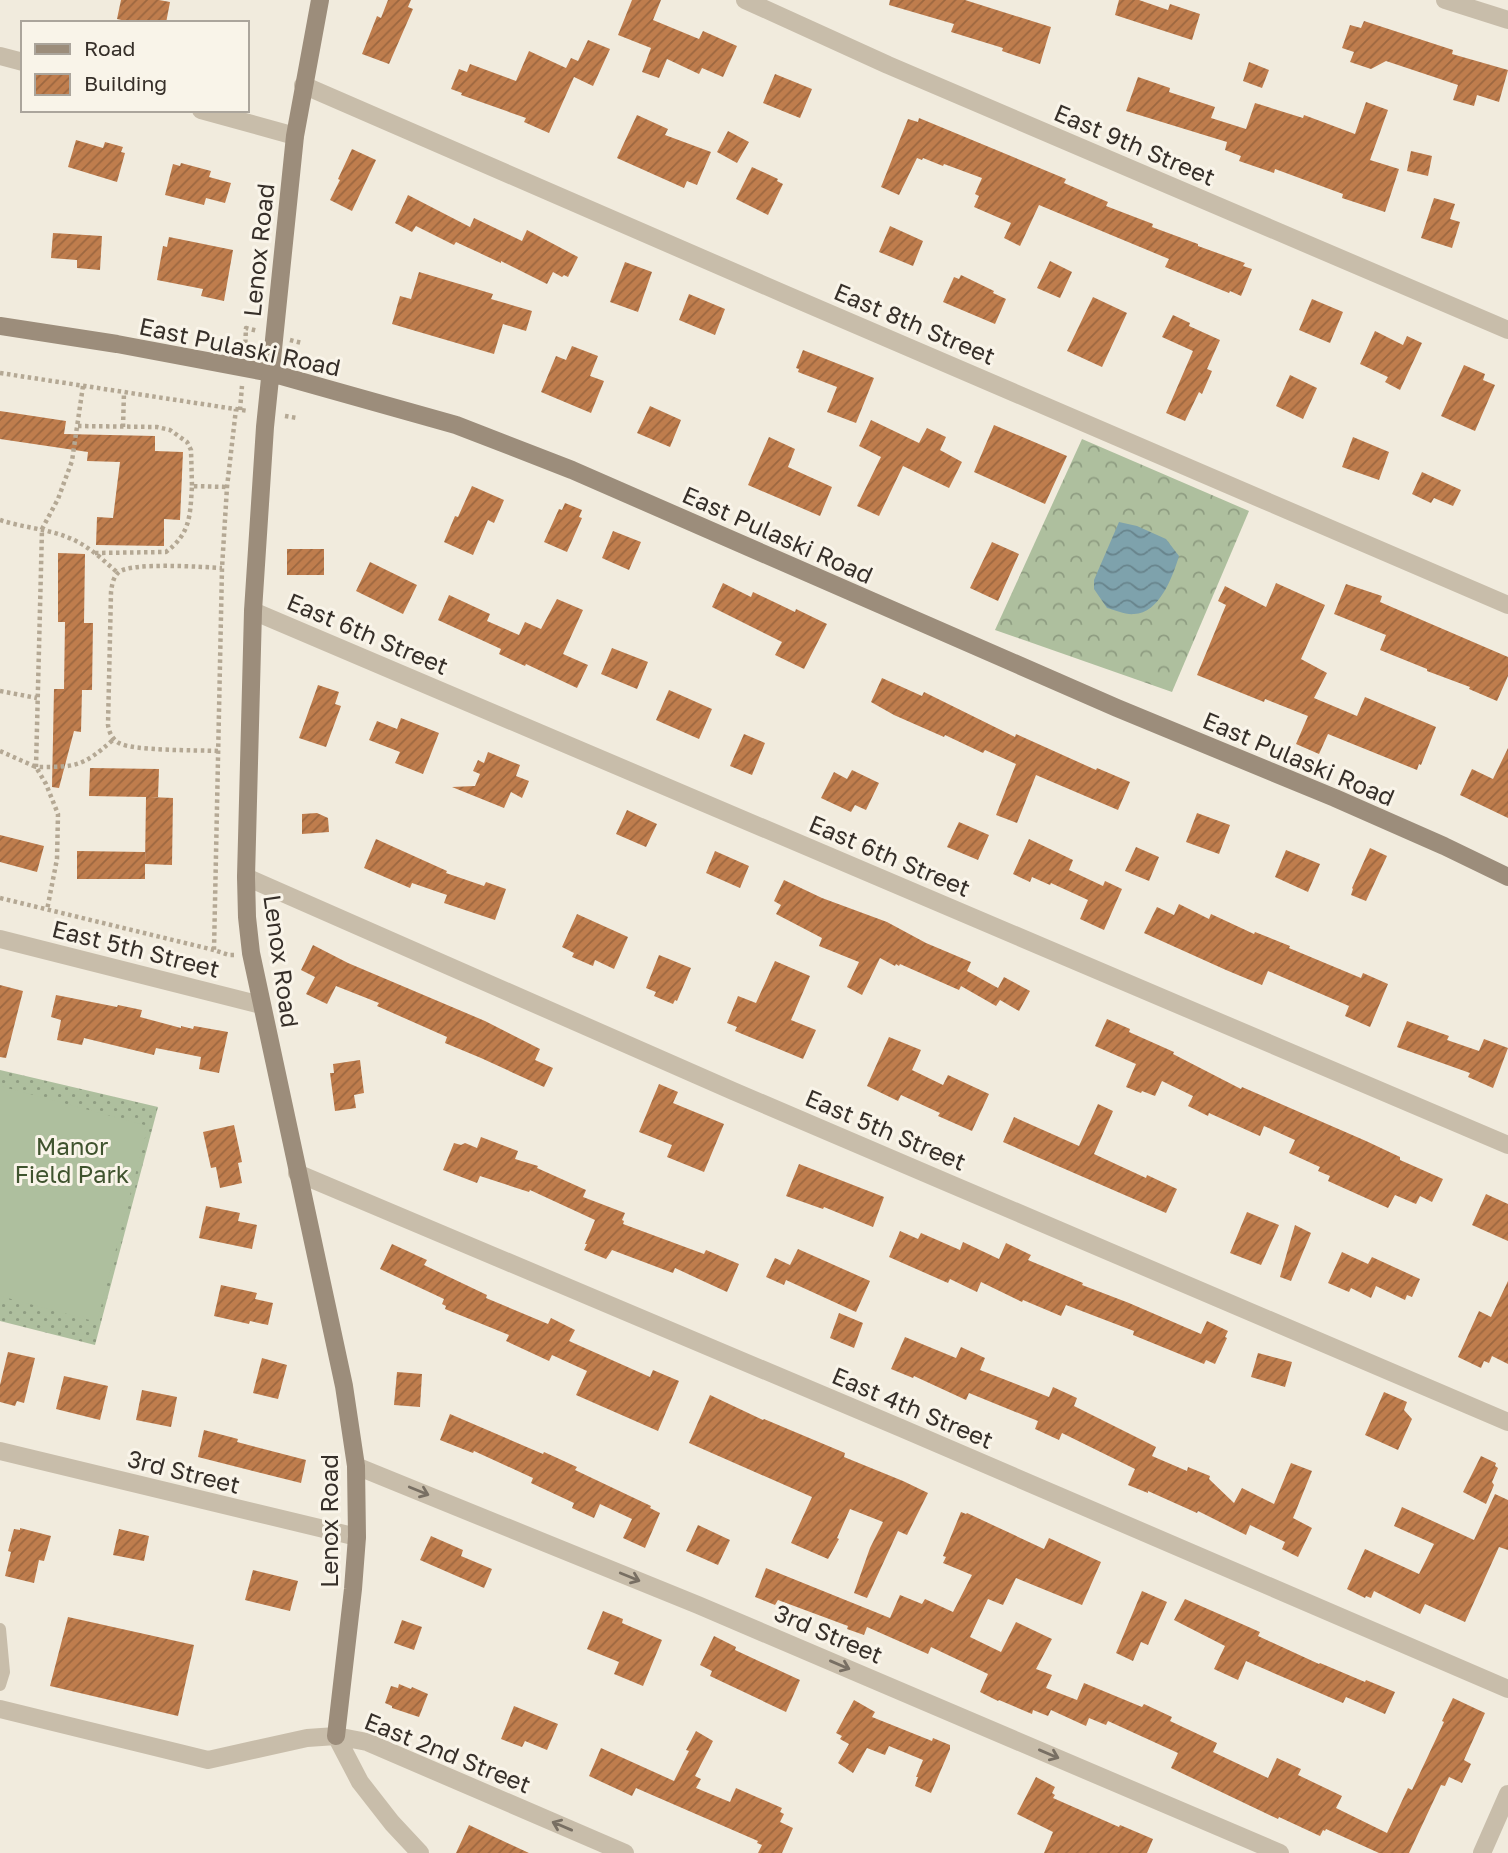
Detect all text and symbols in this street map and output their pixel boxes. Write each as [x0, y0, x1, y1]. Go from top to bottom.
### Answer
legend [21, 21, 248, 112]
text: Road [84, 35, 135, 61]
text: Building [84, 70, 167, 96]
street label: East 9th Street [1050, 97, 1220, 191]
street label: Lenox Road [237, 182, 279, 318]
street label: East 8th Street [830, 276, 1000, 370]
street label: East Pulaski Road [137, 310, 343, 382]
street label: East Pulaski Road [678, 479, 878, 589]
street label: East 6th Street [283, 586, 453, 680]
street label: East Pulaski Road [1199, 705, 1399, 811]
street label: East 6th Street [805, 808, 975, 902]
street label: Lenox Road [258, 893, 306, 1029]
street label: East 5th Street [49, 913, 223, 983]
street label: East 5th Street [801, 1082, 971, 1176]
park label: Manor Field Park [15, 1131, 129, 1188]
street label: East 4th Street [828, 1360, 998, 1454]
street label: 3rd Street [125, 1443, 243, 1499]
street label: Lenox Road [314, 1454, 343, 1588]
one-way arrow [408, 1486, 430, 1499]
one-way arrow [619, 1571, 640, 1584]
street label: 3rd Street [770, 1597, 888, 1669]
one-way arrow [829, 1659, 850, 1672]
street label: East 2nd Street [361, 1705, 535, 1799]
one-way arrow [1038, 1748, 1059, 1761]
one-way arrow [552, 1819, 574, 1832]

